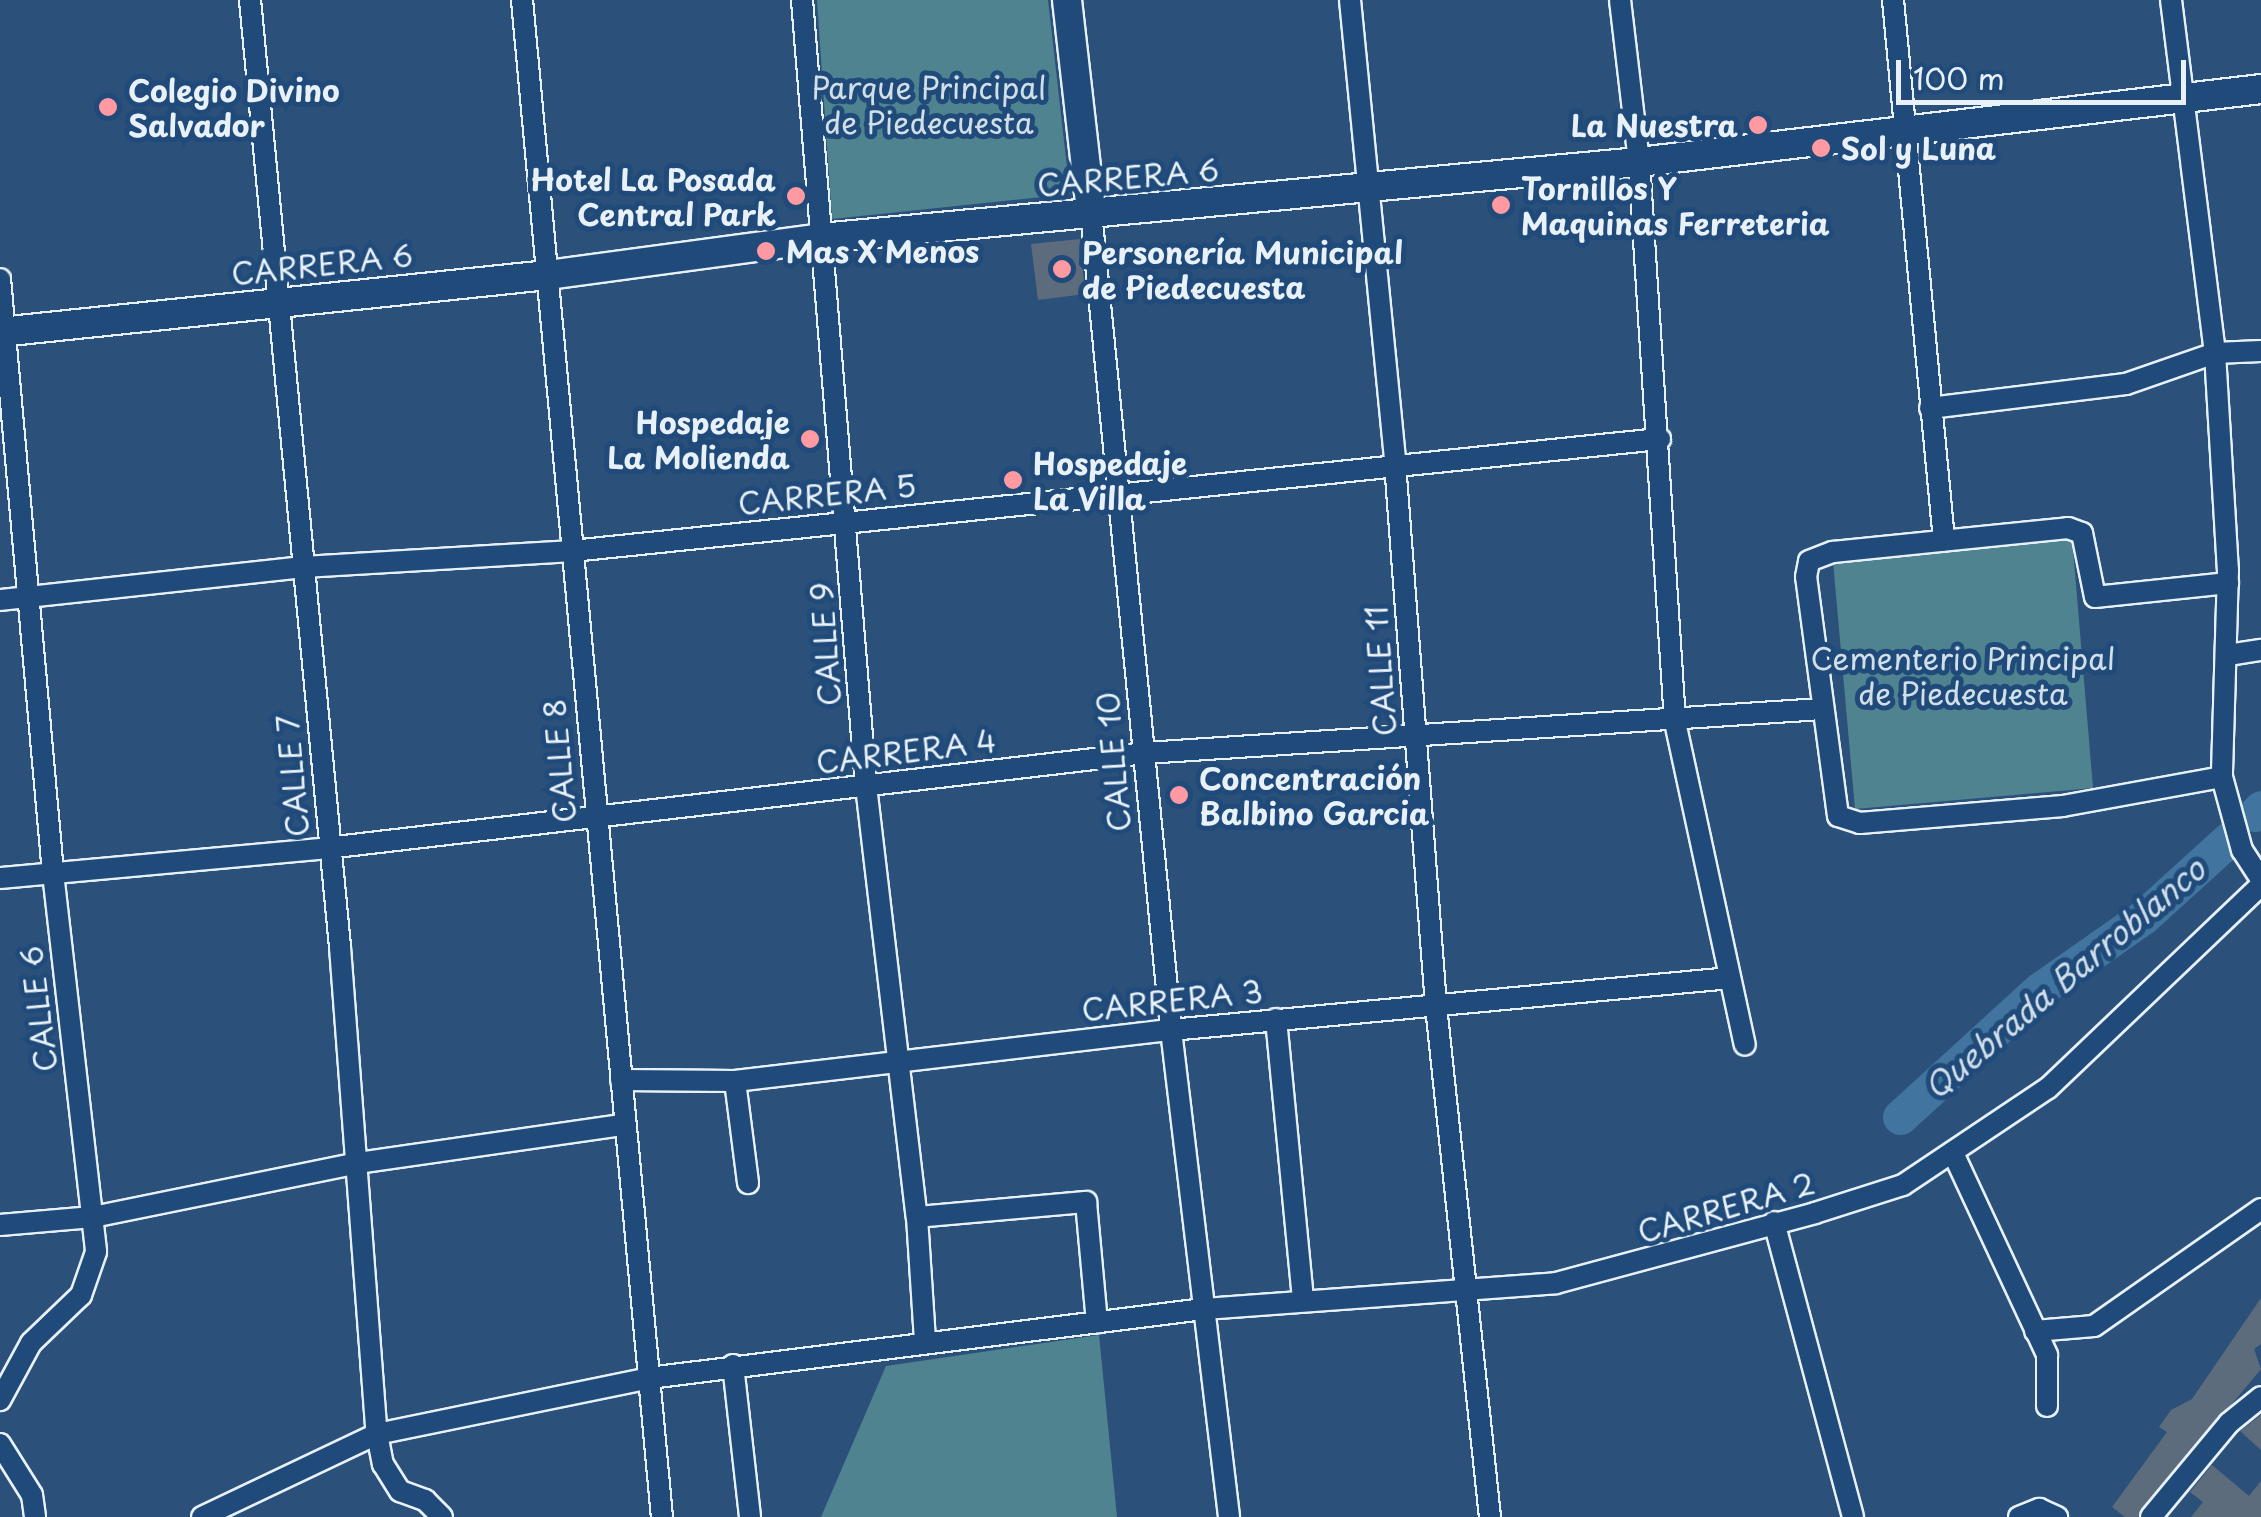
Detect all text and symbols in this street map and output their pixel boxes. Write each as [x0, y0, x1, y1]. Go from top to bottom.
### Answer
scale bar [1901, 40, 2191, 102]
text: 100 m [1913, 55, 2005, 100]
park label: Parque Principal de Piedecuesta [811, 69, 1047, 140]
place label: Colegio Divino Salvador [128, 72, 342, 142]
marker: Colegio Divino Salvador [97, 96, 119, 118]
place label: La Nuestra [1569, 107, 1738, 143]
marker: La Nuestra [1747, 114, 1769, 136]
place label: Sol y Luna [1841, 130, 1998, 166]
marker: Sol y Luna [1810, 137, 1832, 159]
street label: CARRERA 6 [1036, 151, 1220, 203]
place label: Hotel La Posada Central Park [528, 161, 776, 232]
place label: Tornillos Y Maquinas Ferreteria [1521, 170, 1830, 240]
marker: Hotel La Posada Central Park [785, 185, 807, 207]
marker: Tornillos Y Maquinas Ferreteria [1490, 194, 1512, 216]
place label: Mas X Menos [786, 233, 983, 269]
place label: Personería Municipal de Piedecuesta [1082, 234, 1404, 304]
street label: CARRERA 6 [230, 237, 414, 291]
marker: Mas X Menos [755, 240, 777, 262]
marker: Personería Municipal de Piedecuesta [1051, 258, 1073, 280]
place label: Hospedaje La Molienda [607, 404, 790, 474]
marker: Hospedaje La Molienda [799, 428, 821, 450]
place label: Hospedaje La Villa [1033, 445, 1187, 516]
street label: CARRERA 5 [736, 467, 918, 521]
marker: Hospedaje La Villa [1002, 469, 1024, 491]
street label: CALLE 9 [803, 580, 847, 708]
street label: CALLE 11 [1357, 603, 1403, 739]
park label: Cementerio Principal de Piedecuesta [1812, 640, 2114, 710]
street label: CALLE 10 [1089, 689, 1137, 835]
street label: CALLE 8 [536, 696, 582, 826]
street label: CALLE 7 [269, 712, 315, 840]
street label: CARRERA 4 [815, 722, 997, 780]
place label: Concentración Balbino Garcia [1199, 760, 1430, 830]
marker: Concentración Balbino Garcia [1168, 784, 1190, 806]
water label: Quebrada Barroblanco [1916, 850, 2212, 1106]
street label: CALLE 6 [12, 943, 64, 1075]
street label: CARRERA 3 [1081, 973, 1263, 1027]
street label: CARRERA 2 [1634, 1165, 1818, 1249]

